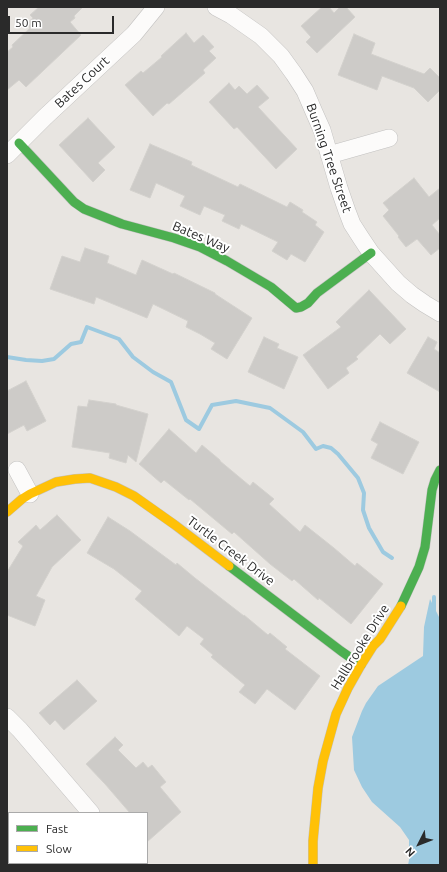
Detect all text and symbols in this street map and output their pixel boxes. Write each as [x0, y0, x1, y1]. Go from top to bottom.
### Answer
scale bar [10, 8, 116, 34]
text: 50 m [15, 16, 42, 29]
street label: Bates Court [52, 53, 112, 111]
street label: Burning Tree Street [303, 101, 355, 215]
street label: Bates Way [170, 218, 232, 256]
street label: Turtle Creek Drive [184, 513, 278, 589]
street label: Hallbrooke Drive [328, 602, 392, 692]
legend [8, 812, 148, 864]
text: Fast [46, 822, 68, 835]
north arrow [399, 824, 439, 864]
text: Slow [46, 842, 72, 855]
text: N [403, 845, 417, 859]

